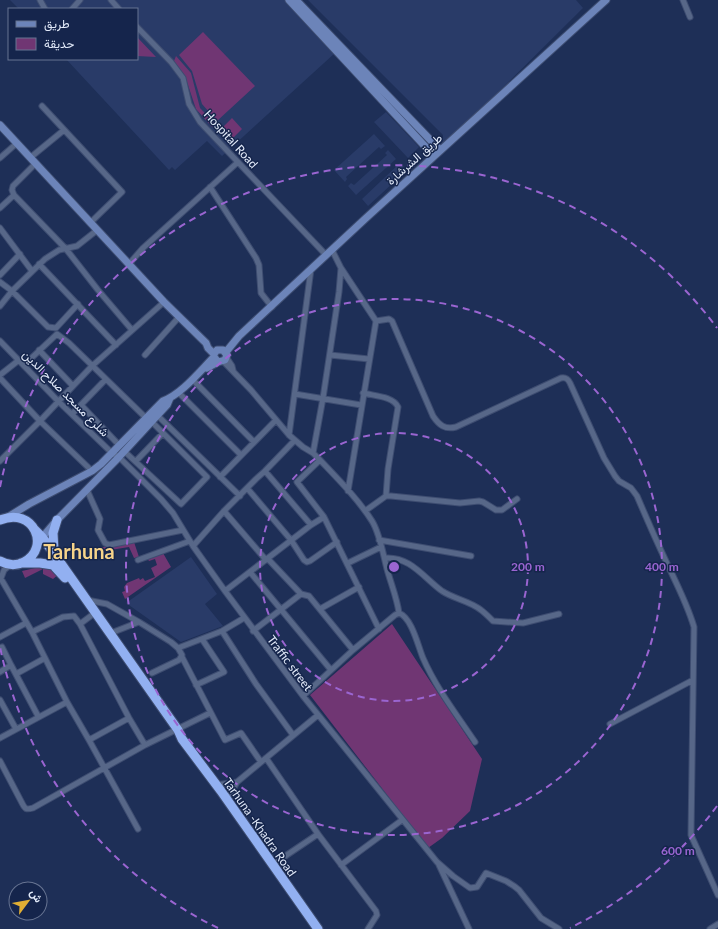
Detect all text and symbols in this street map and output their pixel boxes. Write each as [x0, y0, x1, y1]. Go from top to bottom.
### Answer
legend [8, 8, 138, 60]
text: طريق [44, 16, 70, 32]
text: حديقة [44, 36, 74, 51]
street label: Hospital Road [201, 107, 261, 171]
street label: طريق الشرشارة [383, 130, 446, 189]
street label: شلرع مسجد صلاح الدين [18, 347, 112, 441]
district label: Tarhuna [43, 539, 115, 563]
text: 200 m [511, 559, 545, 574]
text: 400 m [645, 559, 679, 574]
centre of rings [387, 560, 401, 574]
street label: Traffic street [264, 632, 316, 694]
street label: Tarhuna -Khadra Road [220, 775, 300, 879]
text: 600 m [661, 843, 695, 858]
north arrow [8, 881, 48, 921]
text: ش [27, 886, 46, 905]

